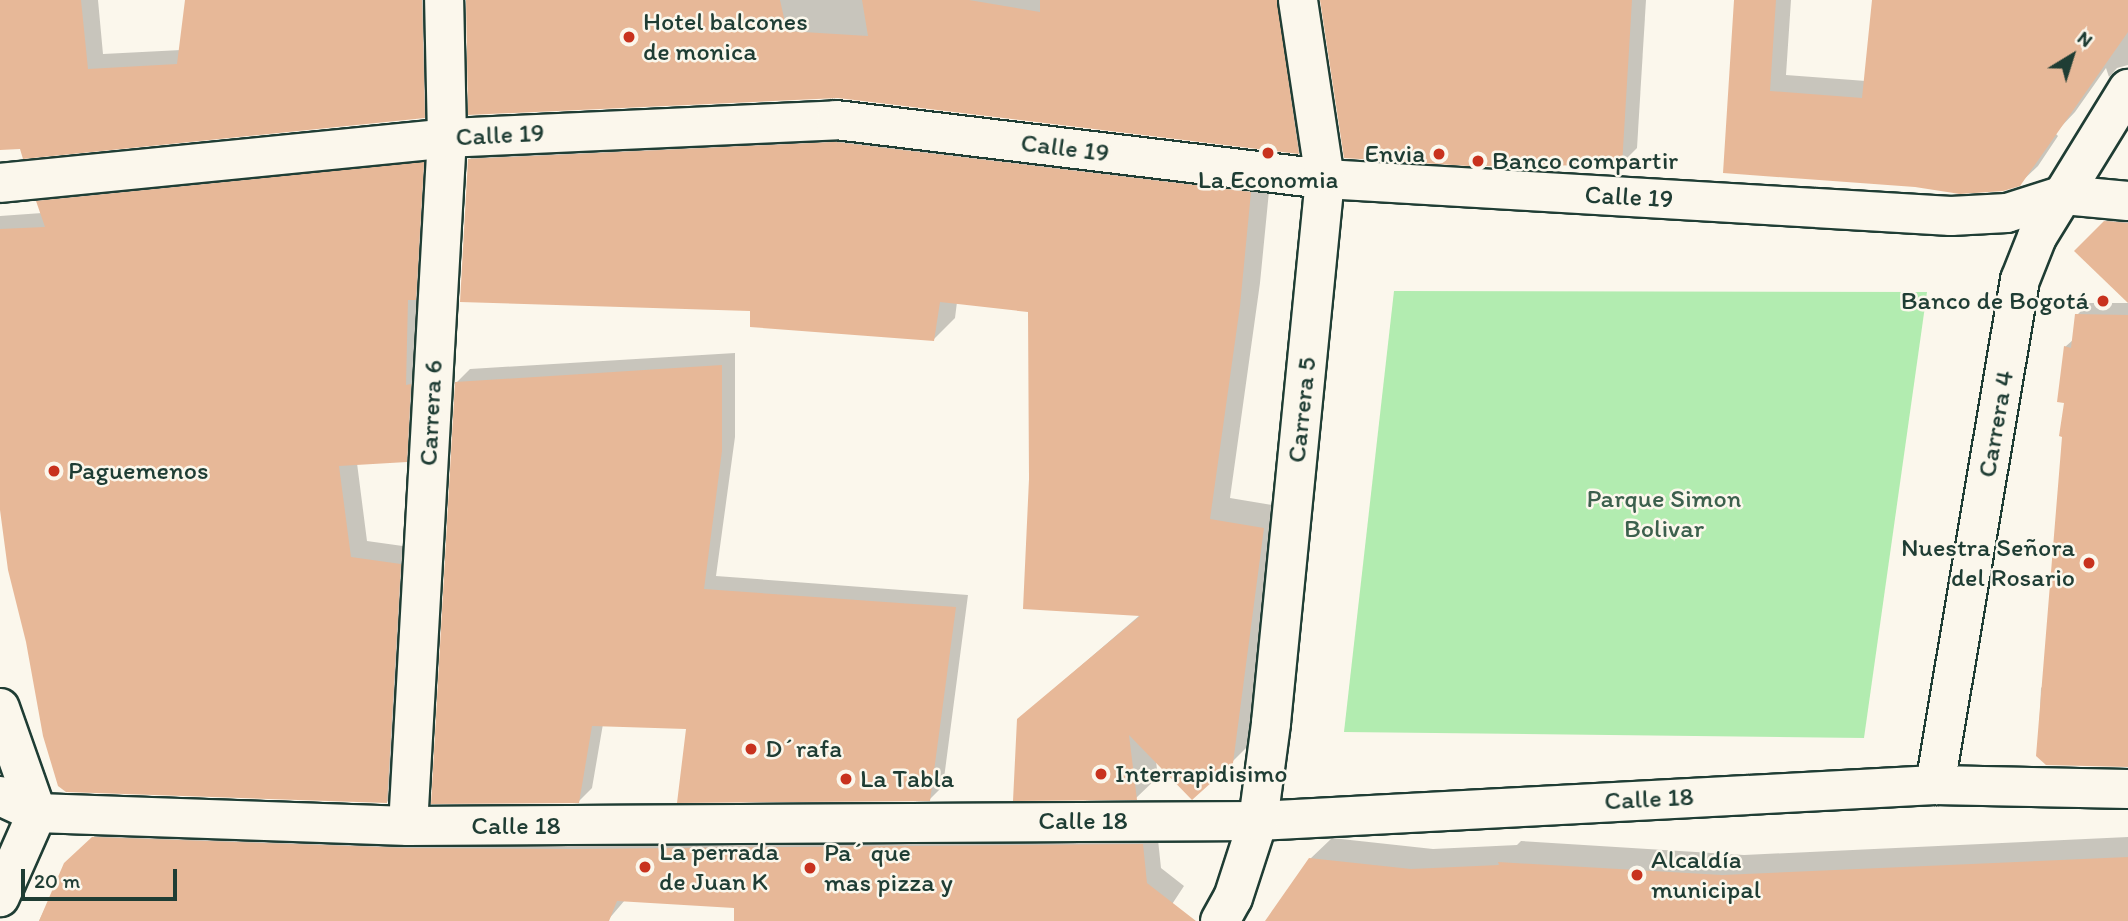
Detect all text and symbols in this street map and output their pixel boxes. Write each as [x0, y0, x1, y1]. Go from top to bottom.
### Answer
place label: Hotel balcones de monica [643, 6, 808, 68]
north arrow [2037, 21, 2107, 91]
text: N [2073, 26, 2097, 52]
marker: Hotel balcones de monica [621, 29, 637, 45]
street label: Calle 19 [455, 117, 545, 153]
street label: Calle 19 [1019, 127, 1111, 169]
place label: Envia [1365, 138, 1425, 170]
marker: La Economia [1260, 145, 1276, 161]
place label: Banco compartir [1492, 145, 1678, 177]
marker: Envia [1431, 146, 1447, 162]
marker: Banco compartir [1470, 153, 1486, 169]
place label: La Economia [1197, 164, 1339, 196]
street label: Calle 19 [1584, 179, 1674, 215]
place label: Banco de Bogotá [1901, 285, 2089, 317]
marker: Banco de Bogotá [2095, 293, 2111, 309]
street label: Carrera 5 [1281, 356, 1323, 464]
street label: Carrera 6 [413, 359, 449, 467]
street label: Carrera 4 [1971, 368, 2021, 480]
place label: Paguemenos [68, 455, 208, 487]
marker: Paguemenos [46, 463, 62, 479]
park label: Parque Simon Bolivar [1587, 483, 1741, 544]
place label: Nuestra Señora del Rosario [1901, 532, 2075, 594]
marker: Nuestra Señora del Rosario [2081, 555, 2097, 571]
place label: D´rafa [765, 733, 842, 765]
marker: D´rafa [743, 741, 759, 757]
place label: Interrapidisimo [1115, 758, 1288, 790]
place label: La Tabla [860, 763, 952, 795]
marker: Interrapidisimo [1093, 766, 1109, 782]
marker: La Tabla [838, 771, 854, 787]
street label: Calle 18 [1603, 781, 1695, 817]
street label: Calle 18 [1038, 805, 1128, 837]
street label: Calle 18 [471, 810, 561, 842]
place label: La perrada de Juan K [659, 836, 778, 898]
place label: Pa´ que mas pizza y [824, 837, 952, 898]
place label: Alcaldía municipal [1651, 844, 1761, 906]
scale bar [24, 855, 180, 899]
marker: La perrada de Juan K [637, 859, 653, 875]
marker: Pa´ que mas pizza y [802, 860, 818, 876]
marker: Alcaldía municipal [1629, 867, 1645, 883]
text: 20 m [34, 868, 80, 893]

